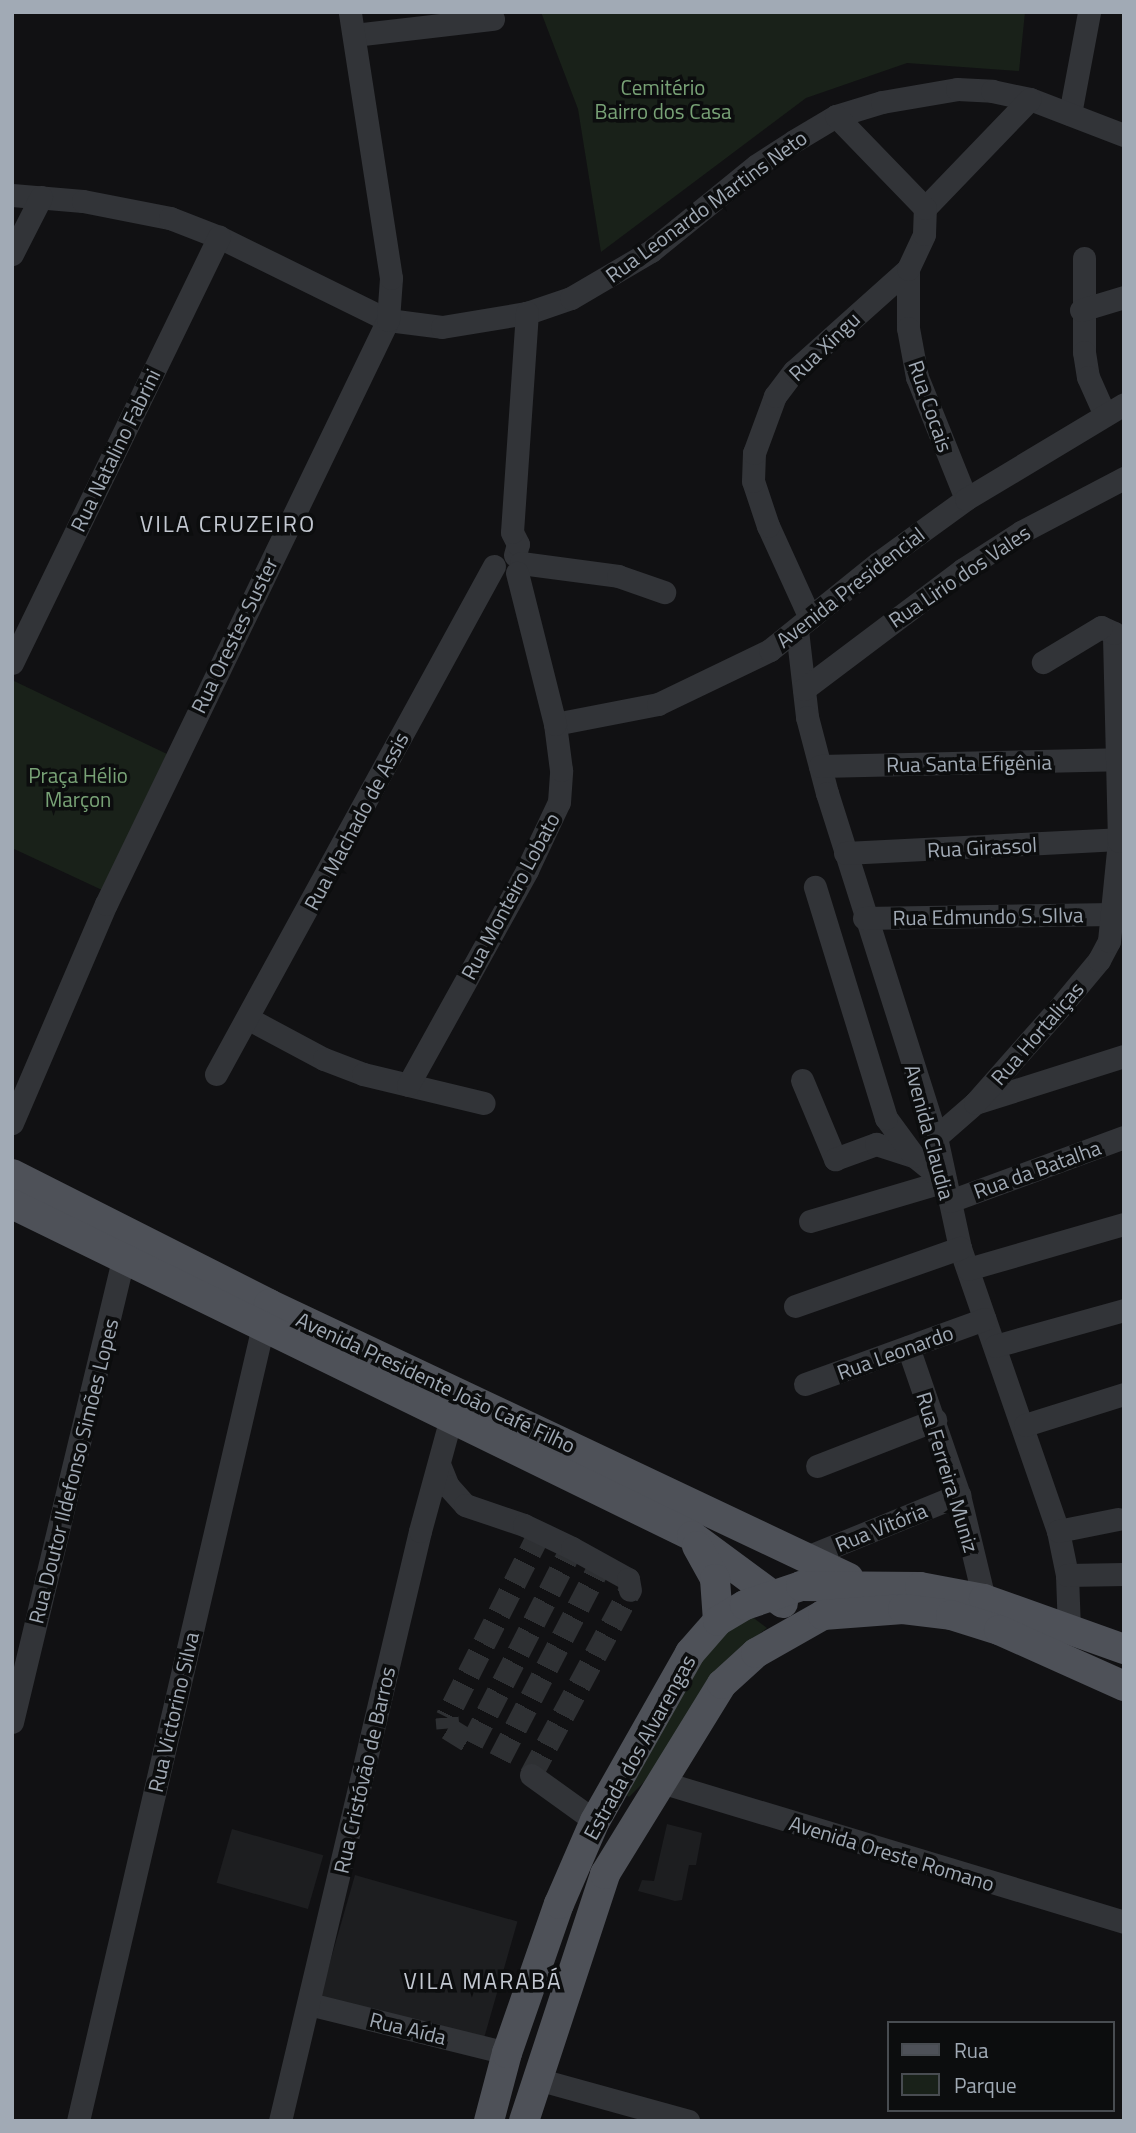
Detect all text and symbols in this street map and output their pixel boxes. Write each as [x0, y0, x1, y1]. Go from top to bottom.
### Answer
park label: Cemitério Bairro dos Casa [595, 74, 731, 124]
street label: Rua Leonardo Martins Neto [600, 125, 812, 287]
street label: Rua Xingu [783, 306, 865, 386]
street label: Rua Cocais [904, 357, 958, 455]
street label: Rua Natalino Fabrini [65, 365, 165, 535]
district label: VILA CRUZEIRO [141, 510, 315, 538]
street label: Rua Lirio dos Vales [883, 519, 1035, 633]
street label: Avenida Presidencial [771, 521, 929, 653]
street label: Rua Orestes Suster [185, 553, 283, 717]
street label: Rua Machado de Assis [298, 728, 414, 914]
street label: Rua Santa Efigênia [886, 749, 1052, 777]
park label: Praça Hélio Marçon [28, 762, 128, 812]
street label: Rua Monteiro Lobato [455, 808, 565, 984]
street label: Rua Girassol [926, 832, 1038, 862]
street label: Rua Edmundo S. SIlva [892, 902, 1084, 930]
street label: Rua Hortaliças [985, 976, 1089, 1090]
street label: Avenida Claudia [900, 1062, 960, 1202]
street label: Rua da Batalha [970, 1134, 1104, 1204]
street label: Avenida Presidente João Café Filho [293, 1306, 579, 1458]
street label: Rua Doutor Ildefonso Simões Lopes [23, 1316, 123, 1626]
street label: Rua Leonardo [833, 1319, 957, 1385]
street label: Rua Ferreira Muniz [912, 1389, 984, 1555]
street label: Rua Vitória [831, 1497, 931, 1557]
street label: Rua Victorino Silva [142, 1629, 204, 1795]
street label: Estrada dos Alvarengas [578, 1650, 700, 1844]
street label: Rua Cristóvão de Barros [328, 1664, 400, 1876]
street label: Avenida Oreste Romano [786, 1810, 998, 1896]
district label: VILA MARABÁ [405, 1967, 561, 1995]
street label: Rua Aída [367, 2006, 449, 2050]
legend [888, 2021, 1115, 2112]
text: Rua [954, 2034, 989, 2066]
text: Parque [954, 2069, 1017, 2101]

